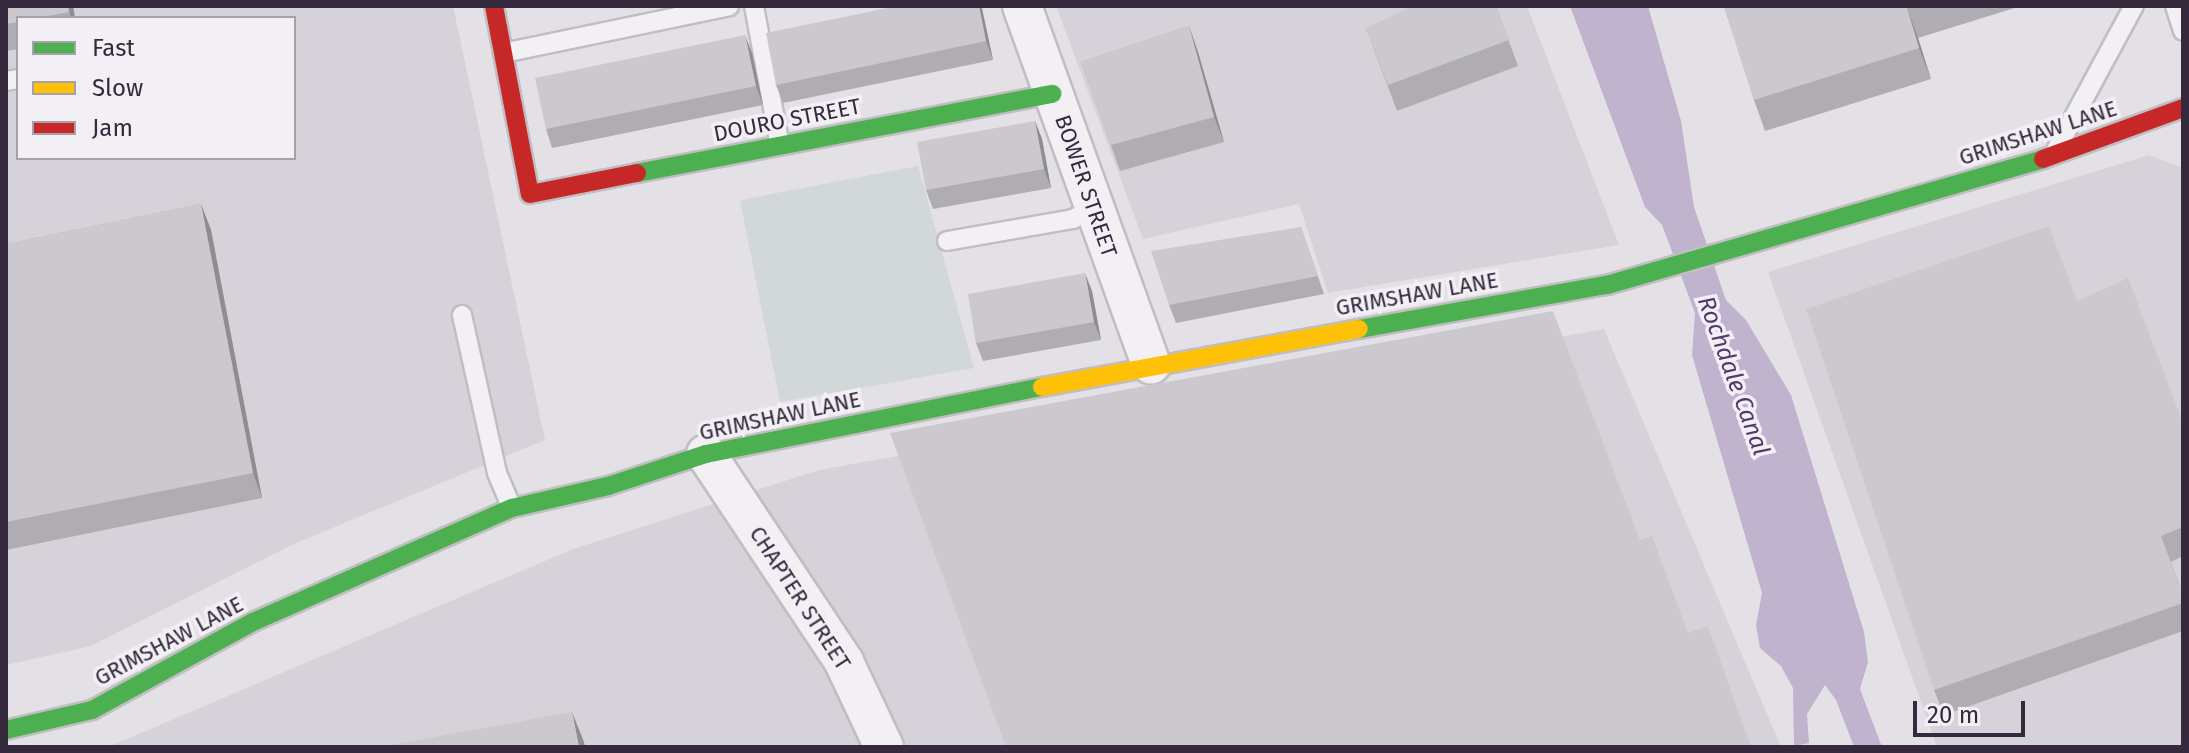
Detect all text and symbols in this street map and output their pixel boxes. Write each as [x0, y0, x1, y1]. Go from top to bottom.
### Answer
legend [16, 16, 296, 160]
text: Fast [92, 34, 135, 62]
text: Slow [92, 74, 143, 102]
street label: DOURO STREET [711, 93, 863, 147]
street label: GRIMSHAW LANE [1956, 95, 2120, 171]
street label: BOWER STREET [1049, 111, 1123, 261]
text: Jam [92, 114, 133, 142]
street label: GRIMSHAW LANE [1334, 267, 1500, 321]
water label: Rochdale Canal [1691, 292, 1775, 460]
street label: GRIMSHAW LANE [697, 386, 863, 446]
street label: CHAPTER STREET [744, 521, 856, 675]
street label: GRIMSHAW LANE [90, 591, 248, 691]
scale bar [1917, 685, 2029, 735]
text: 20 m [1927, 701, 1979, 729]

